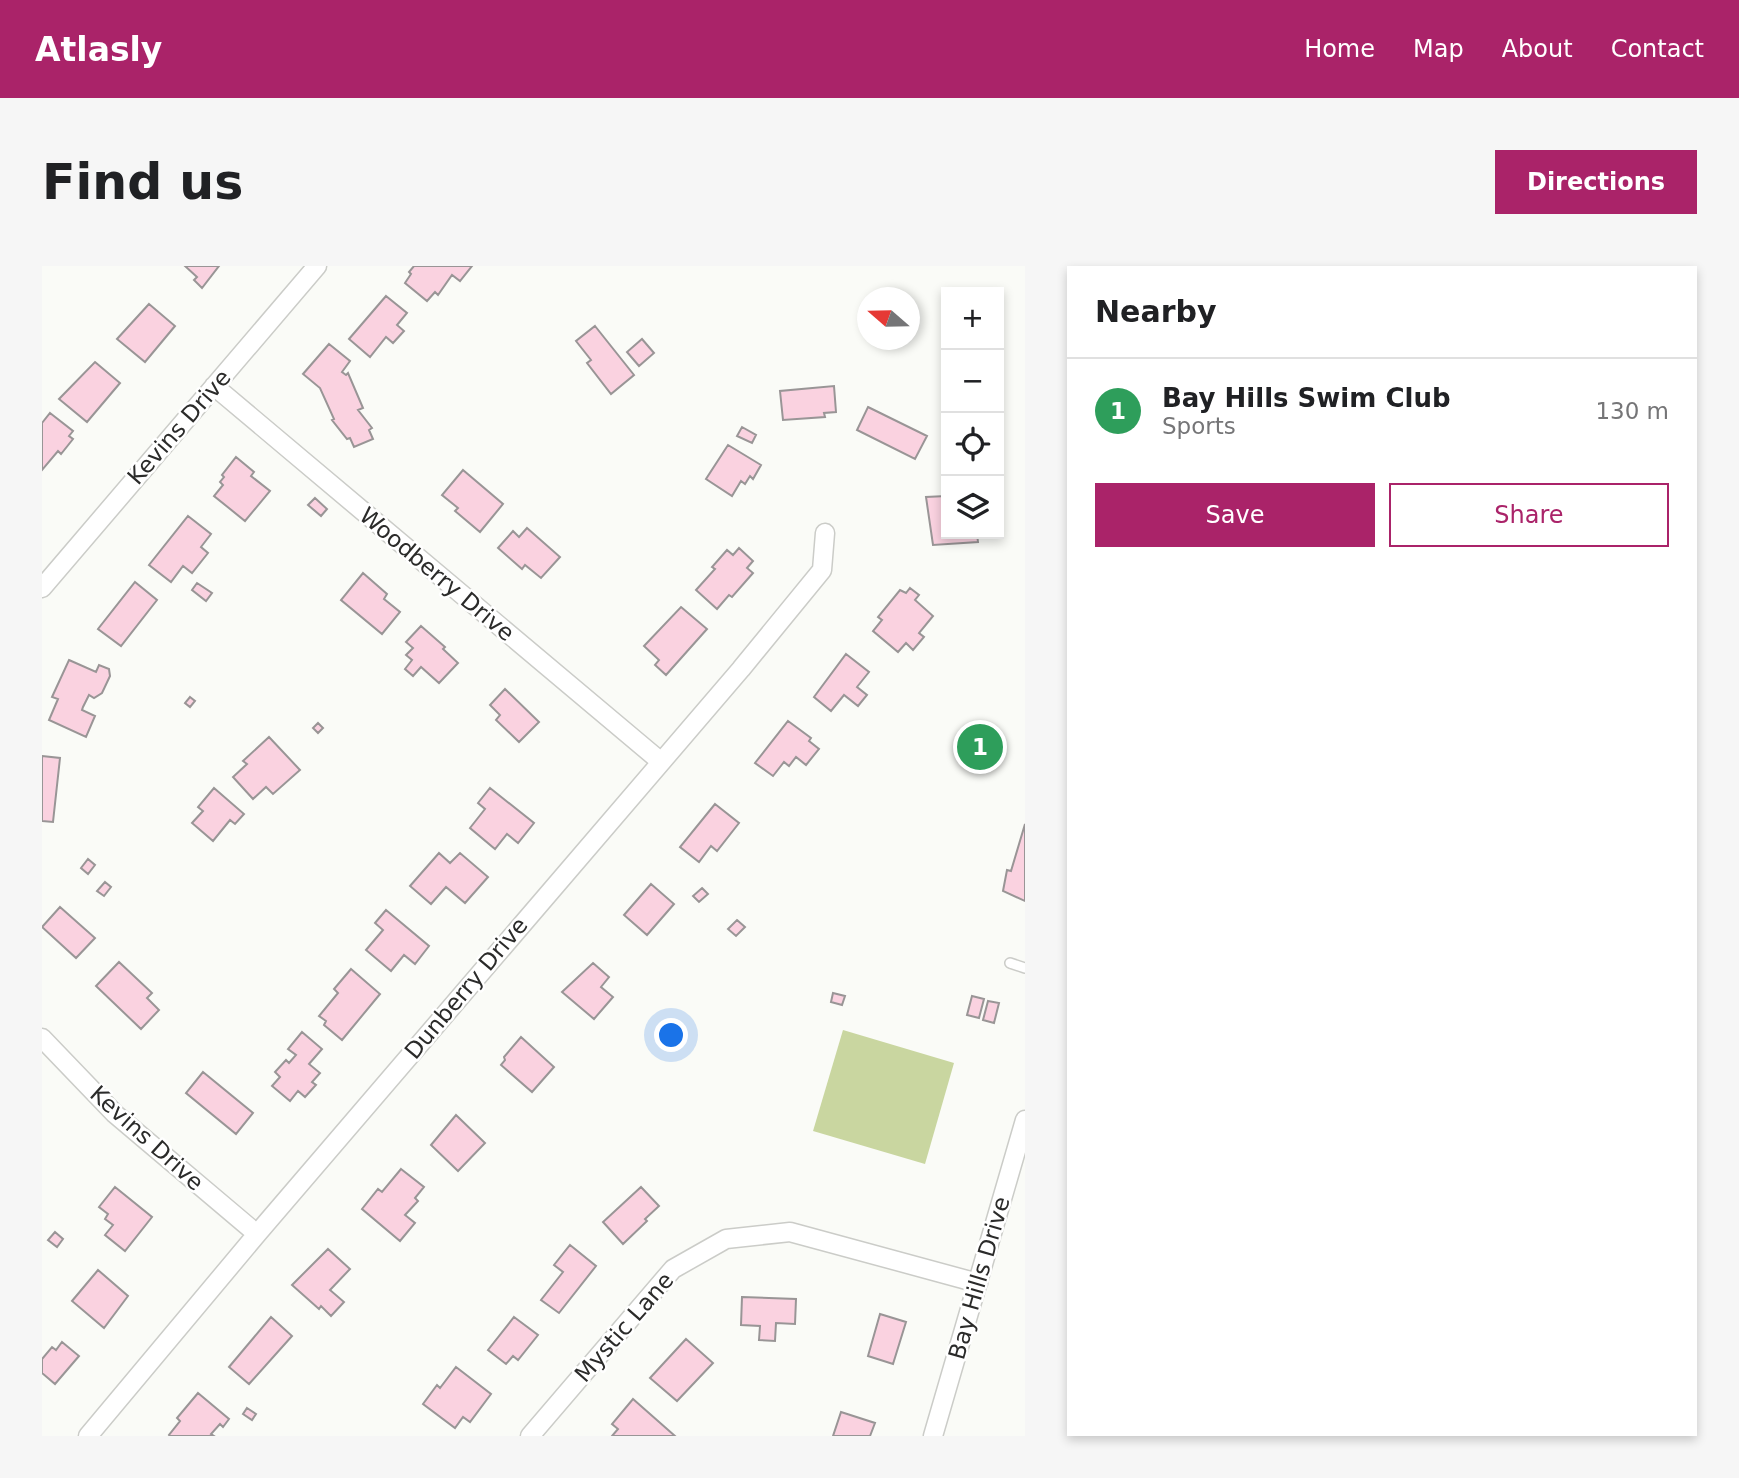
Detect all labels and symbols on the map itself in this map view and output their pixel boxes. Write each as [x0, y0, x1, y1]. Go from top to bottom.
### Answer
north arrow [857, 287, 920, 350]
street label: Kevins Drive [122, 364, 236, 490]
street label: Woodberry Drive [354, 502, 520, 646]
pin: 1 [957, 721, 1003, 773]
street label: Dunberry Drive [399, 912, 533, 1064]
your location [654, 1018, 688, 1052]
street label: Kevins Drive [85, 1080, 209, 1196]
street label: Bay Hills Drive [943, 1194, 1015, 1362]
street label: Mystic Lane [569, 1267, 679, 1387]

